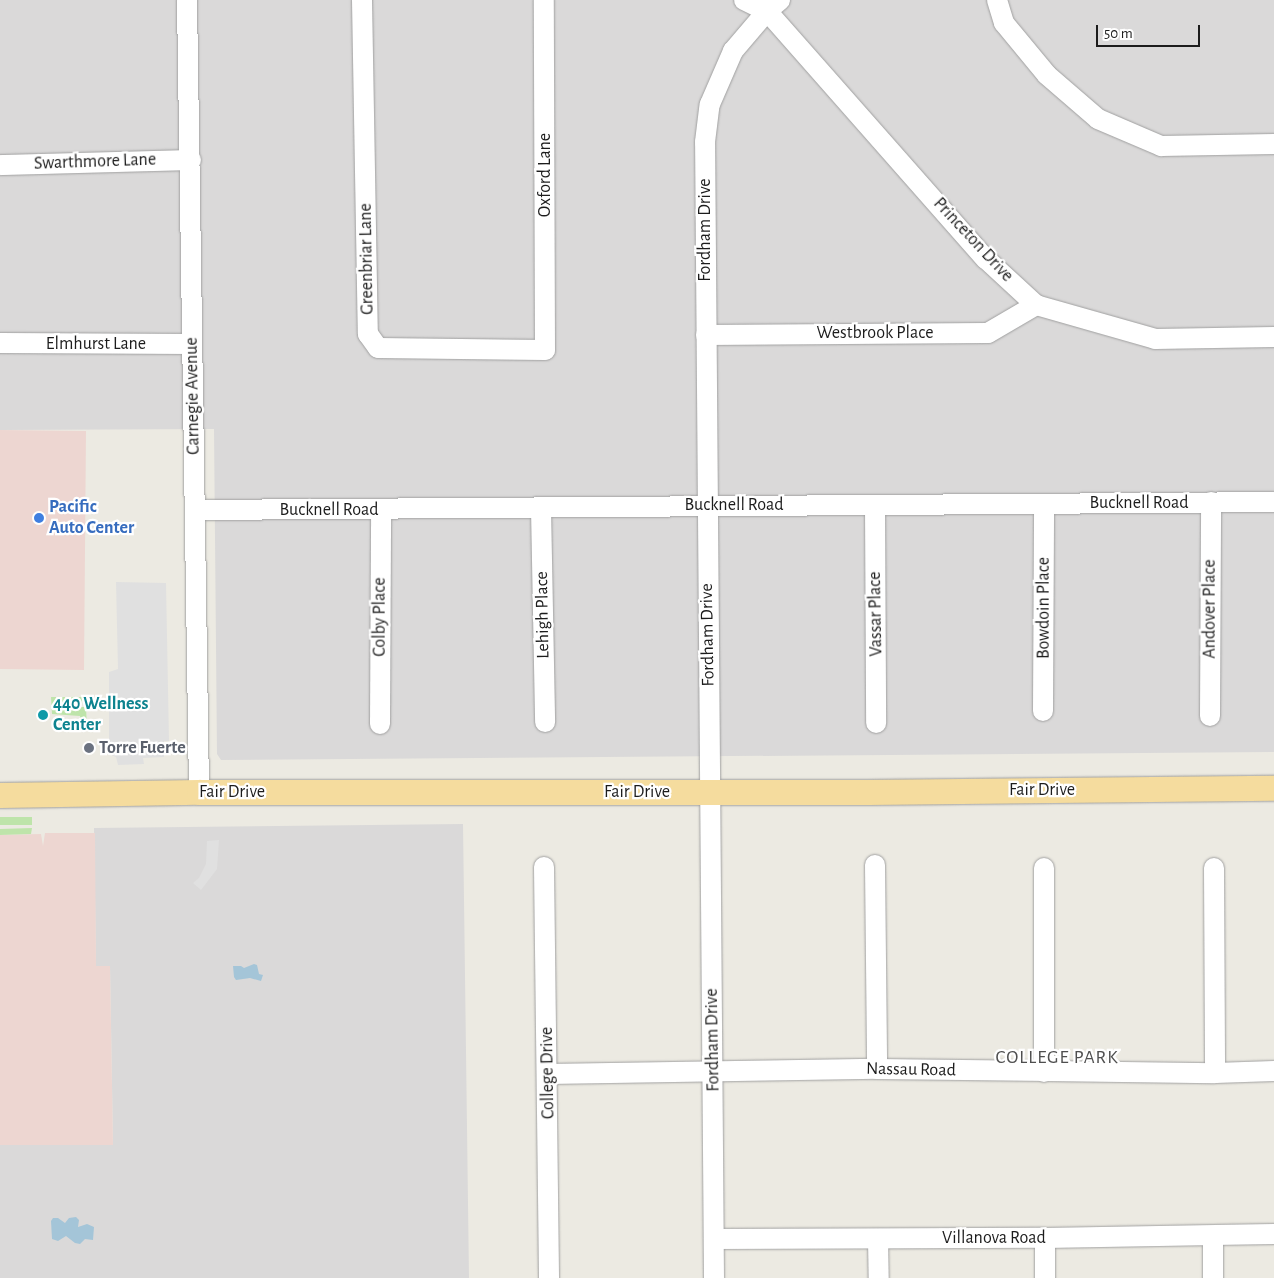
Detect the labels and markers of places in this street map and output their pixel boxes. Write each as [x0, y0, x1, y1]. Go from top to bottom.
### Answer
place label: Pacific Auto Center [49, 497, 134, 540]
marker: Pacific Auto Center [33, 512, 45, 524]
place label: 440 Wellness Center [53, 694, 148, 736]
marker: 440 Wellness Center [37, 709, 49, 721]
place label: Torre Fuerte [99, 737, 186, 759]
marker: Torre Fuerte [83, 742, 95, 754]

